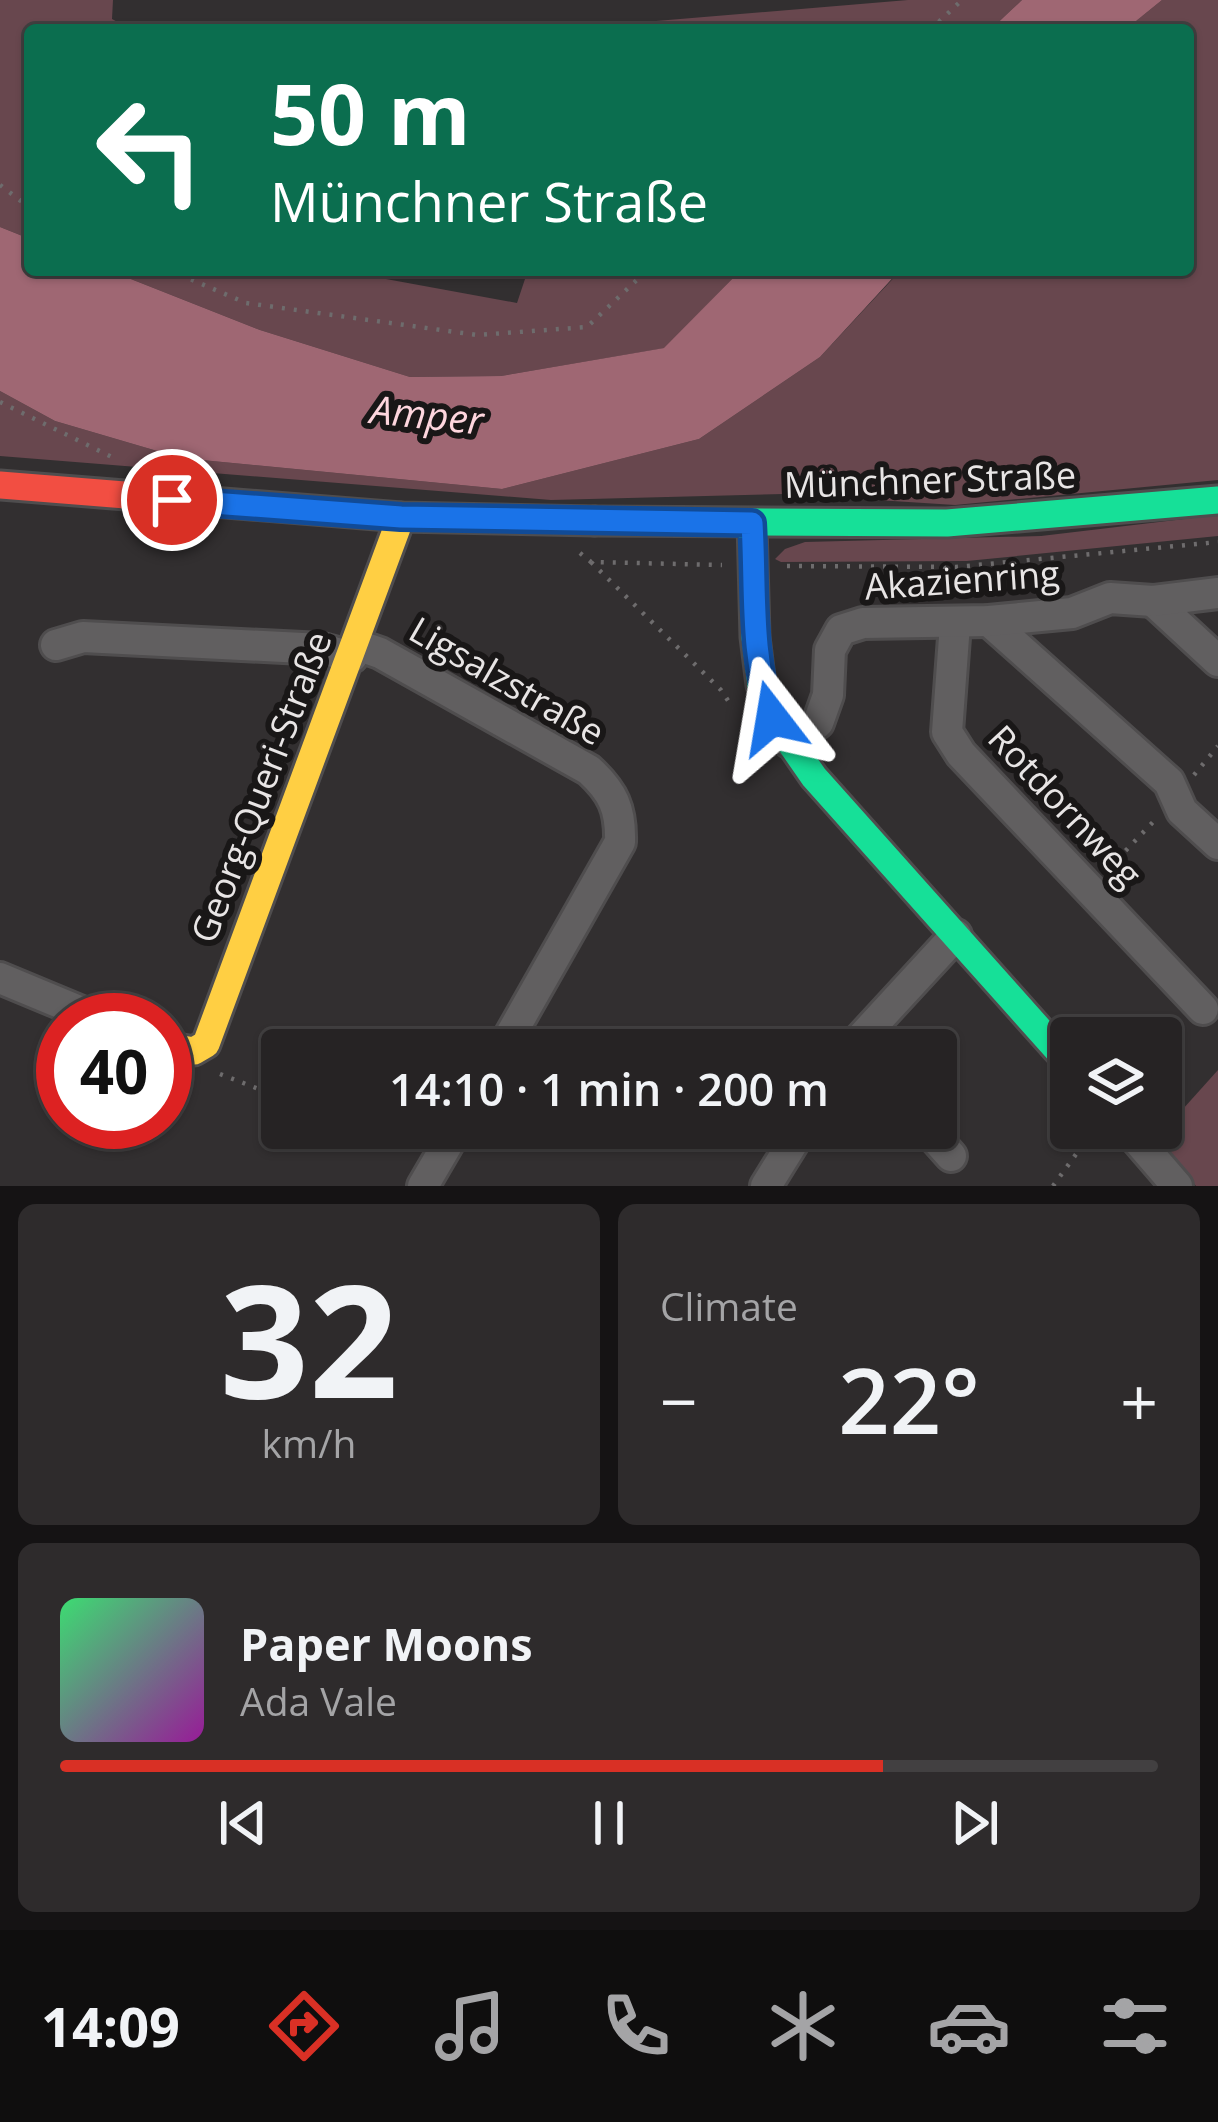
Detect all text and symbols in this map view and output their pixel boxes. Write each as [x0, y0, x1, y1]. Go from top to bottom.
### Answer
text: 50 m [270, 55, 470, 170]
icon: left [72, 72, 228, 228]
text: Münchner Straße [270, 164, 708, 238]
water label: Amper [365, 381, 488, 446]
pin [121, 449, 223, 551]
street label: Münchner Straße [783, 450, 1077, 509]
icon: arrive [139, 467, 205, 533]
street label: Akazienring [863, 548, 1061, 611]
street label: Ligsalzstraße [401, 605, 614, 756]
street label: Georg-Queri-Straße [179, 624, 342, 949]
position arrow [709, 655, 835, 781]
street label: Rotdornweg [978, 714, 1153, 897]
speed limit sign: 40 [36, 993, 192, 1149]
map controls [1050, 1017, 1182, 1149]
button: layers [1050, 1017, 1182, 1149]
text: 14:10 · 1 min · 200 m [389, 1058, 829, 1119]
text: 32 [220, 1231, 398, 1444]
text: Climate [660, 1279, 798, 1332]
text: 22° [838, 1338, 980, 1460]
text: − [660, 1355, 698, 1445]
text: + [1120, 1355, 1158, 1445]
text: km/h [262, 1416, 356, 1469]
text: Paper Moons [240, 1613, 533, 1674]
text: Ada Vale [240, 1674, 397, 1727]
icon: previous [210, 1790, 276, 1856]
icon: pause [576, 1790, 642, 1856]
icon: next [942, 1790, 1008, 1856]
icon: directions [262, 1984, 346, 2068]
icon: music [428, 1984, 512, 2068]
icon: phone [594, 1984, 678, 2068]
icon: climate [761, 1984, 845, 2068]
icon: car [927, 1984, 1011, 2068]
icon: filters [1093, 1984, 1177, 2068]
text: 14:09 [41, 1989, 180, 2063]

